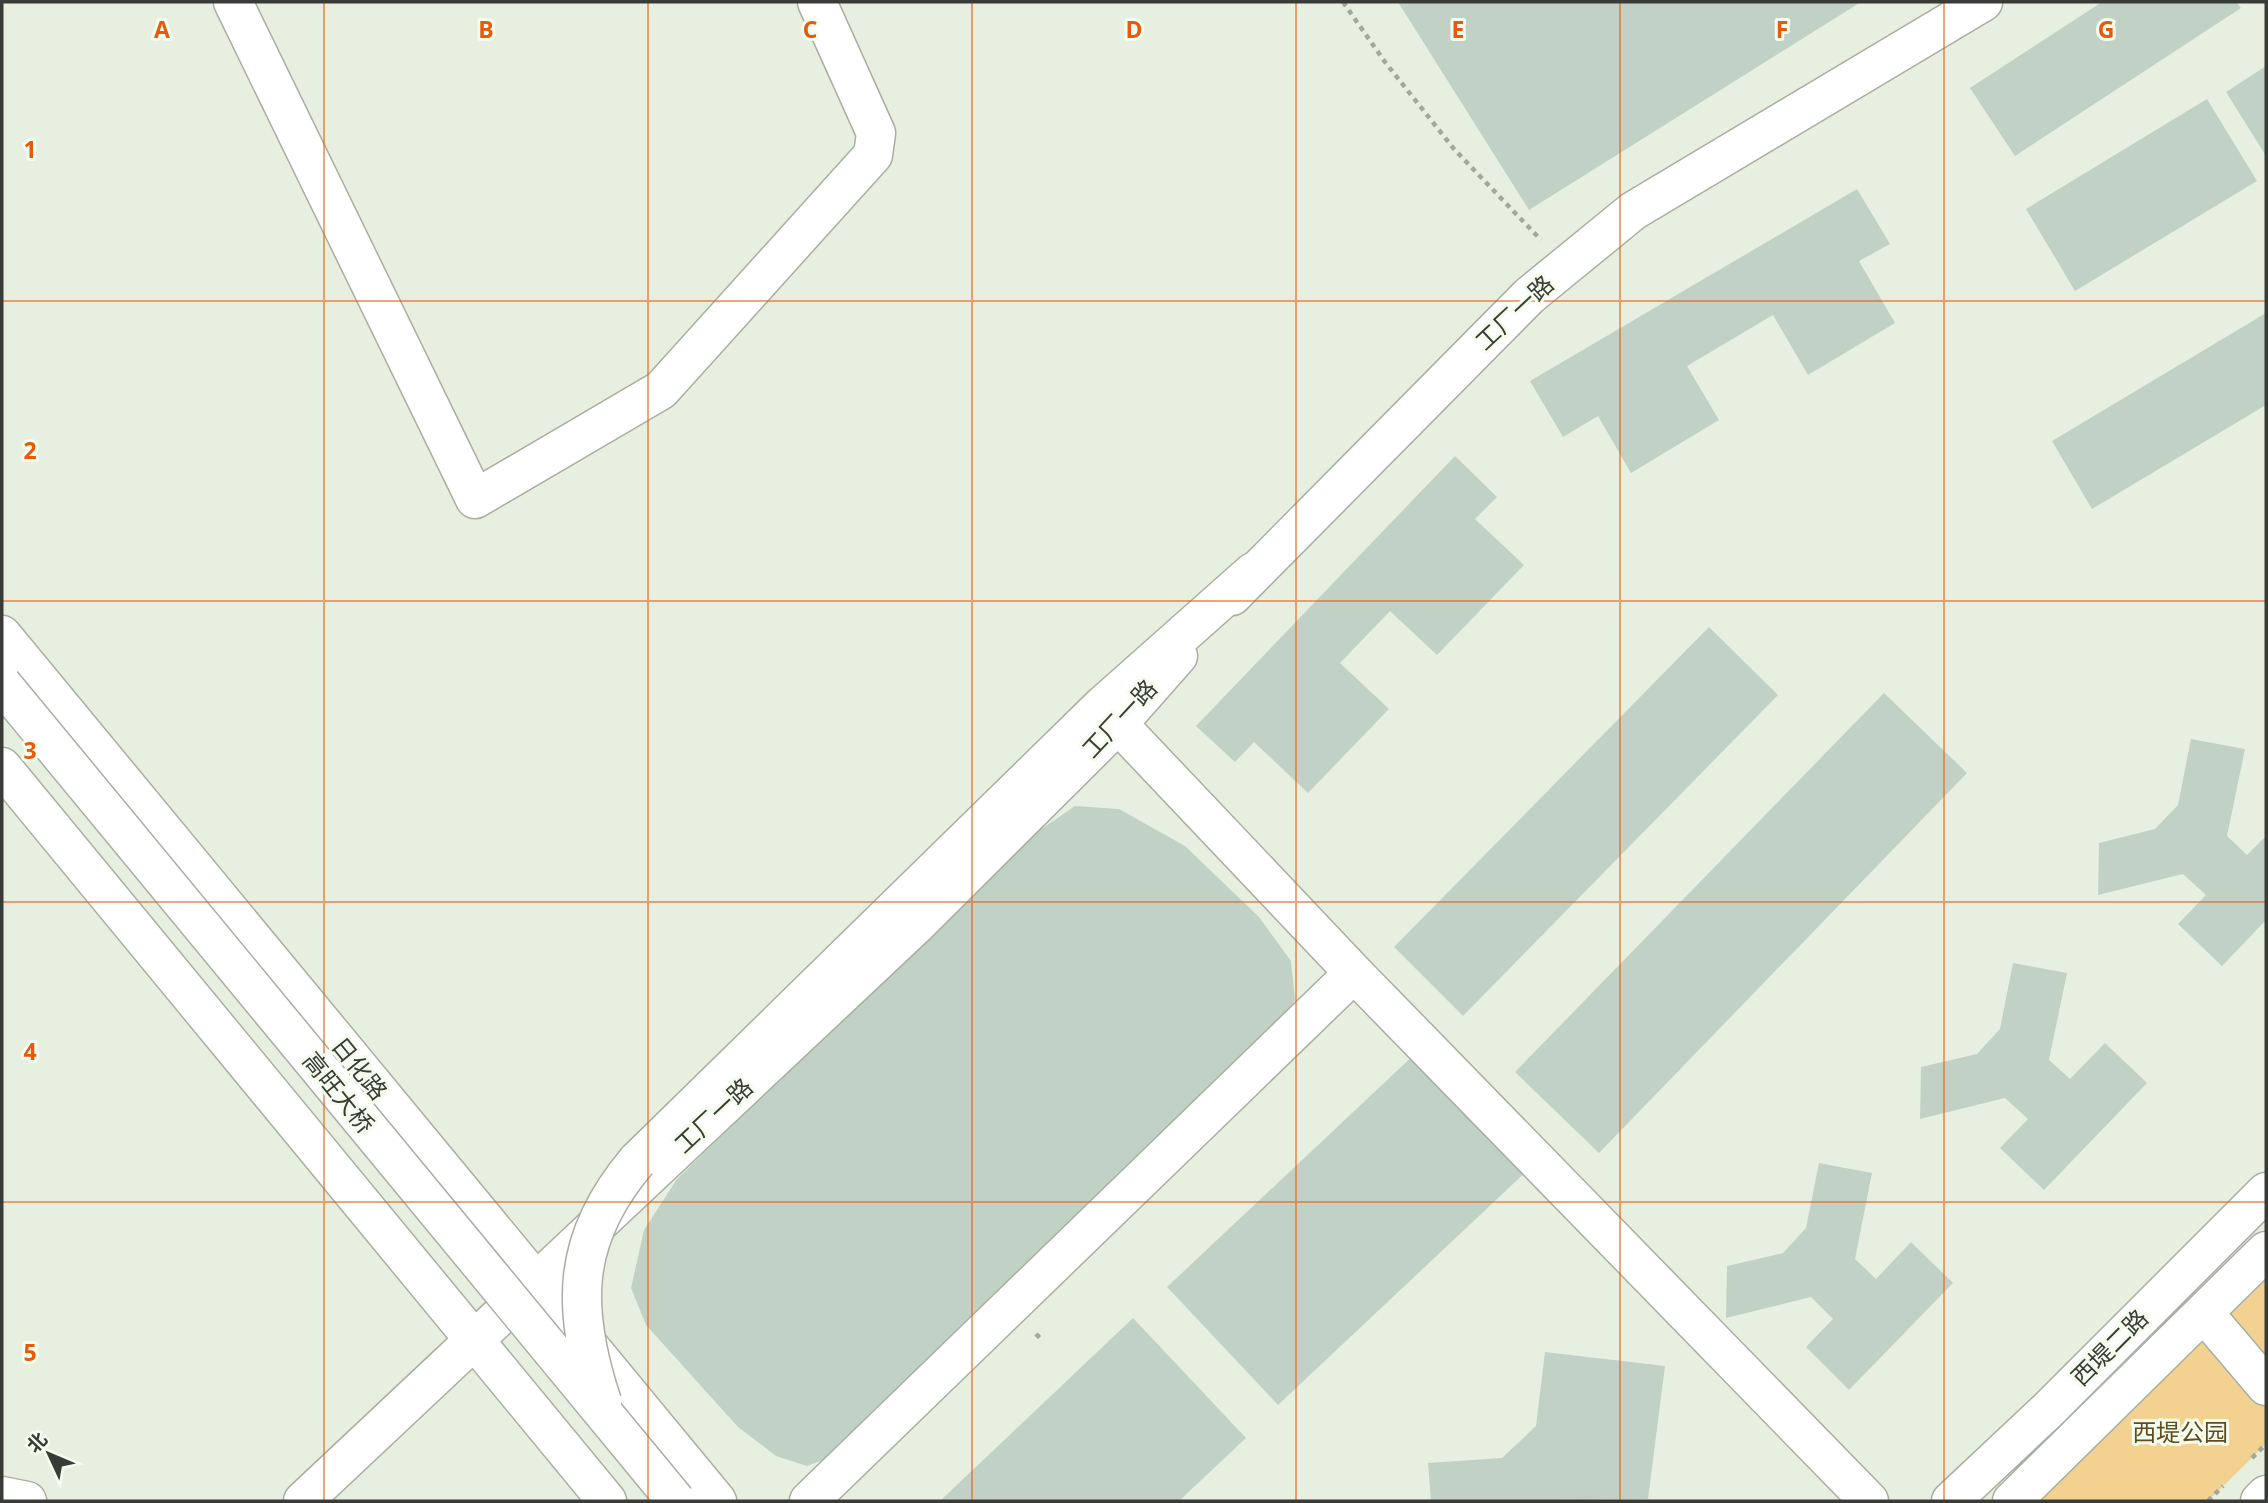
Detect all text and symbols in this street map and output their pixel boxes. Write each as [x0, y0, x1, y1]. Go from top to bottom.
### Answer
text: A [154, 13, 170, 45]
text: B [478, 13, 494, 45]
text: C [803, 13, 817, 45]
text: D [1125, 13, 1143, 45]
text: E [1452, 13, 1464, 45]
text: F [1776, 13, 1788, 45]
text: G [2098, 13, 2114, 45]
text: 1 [23, 133, 37, 165]
street label: 工厂一路 [1468, 267, 1560, 357]
text: 2 [23, 434, 37, 466]
street label: 工厂一路 [1074, 672, 1164, 764]
text: 3 [23, 734, 37, 766]
street label: 日化路 [325, 1030, 396, 1106]
text: 4 [23, 1035, 37, 1067]
street label: 高旺大桥 [296, 1044, 382, 1140]
street label: 工厂一路 [667, 1070, 759, 1160]
street label: 西堤二路 [2063, 1301, 2155, 1393]
text: 5 [23, 1336, 37, 1368]
park label: 西堤公园 [2132, 1415, 2228, 1448]
north arrow [14, 1419, 84, 1489]
text: 北 [21, 1426, 53, 1458]

